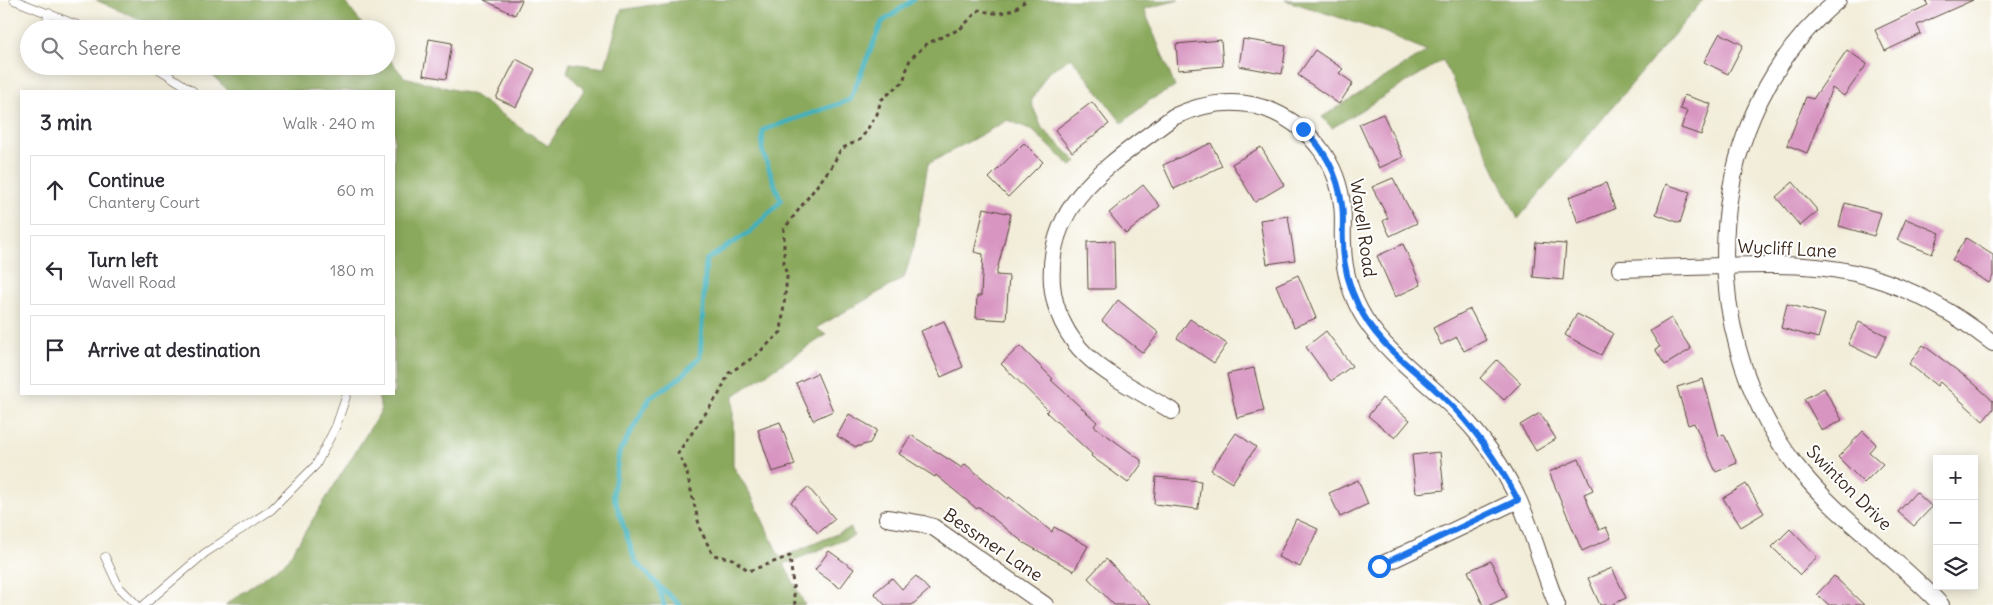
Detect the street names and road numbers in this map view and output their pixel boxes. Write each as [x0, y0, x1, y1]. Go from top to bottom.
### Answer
street label: Wavell Road [1345, 177, 1382, 279]
street label: Wycliff Lane [1737, 234, 1837, 263]
street label: Swinton Drive [1802, 440, 1897, 535]
street label: Bessmer Lane [939, 503, 1047, 586]

